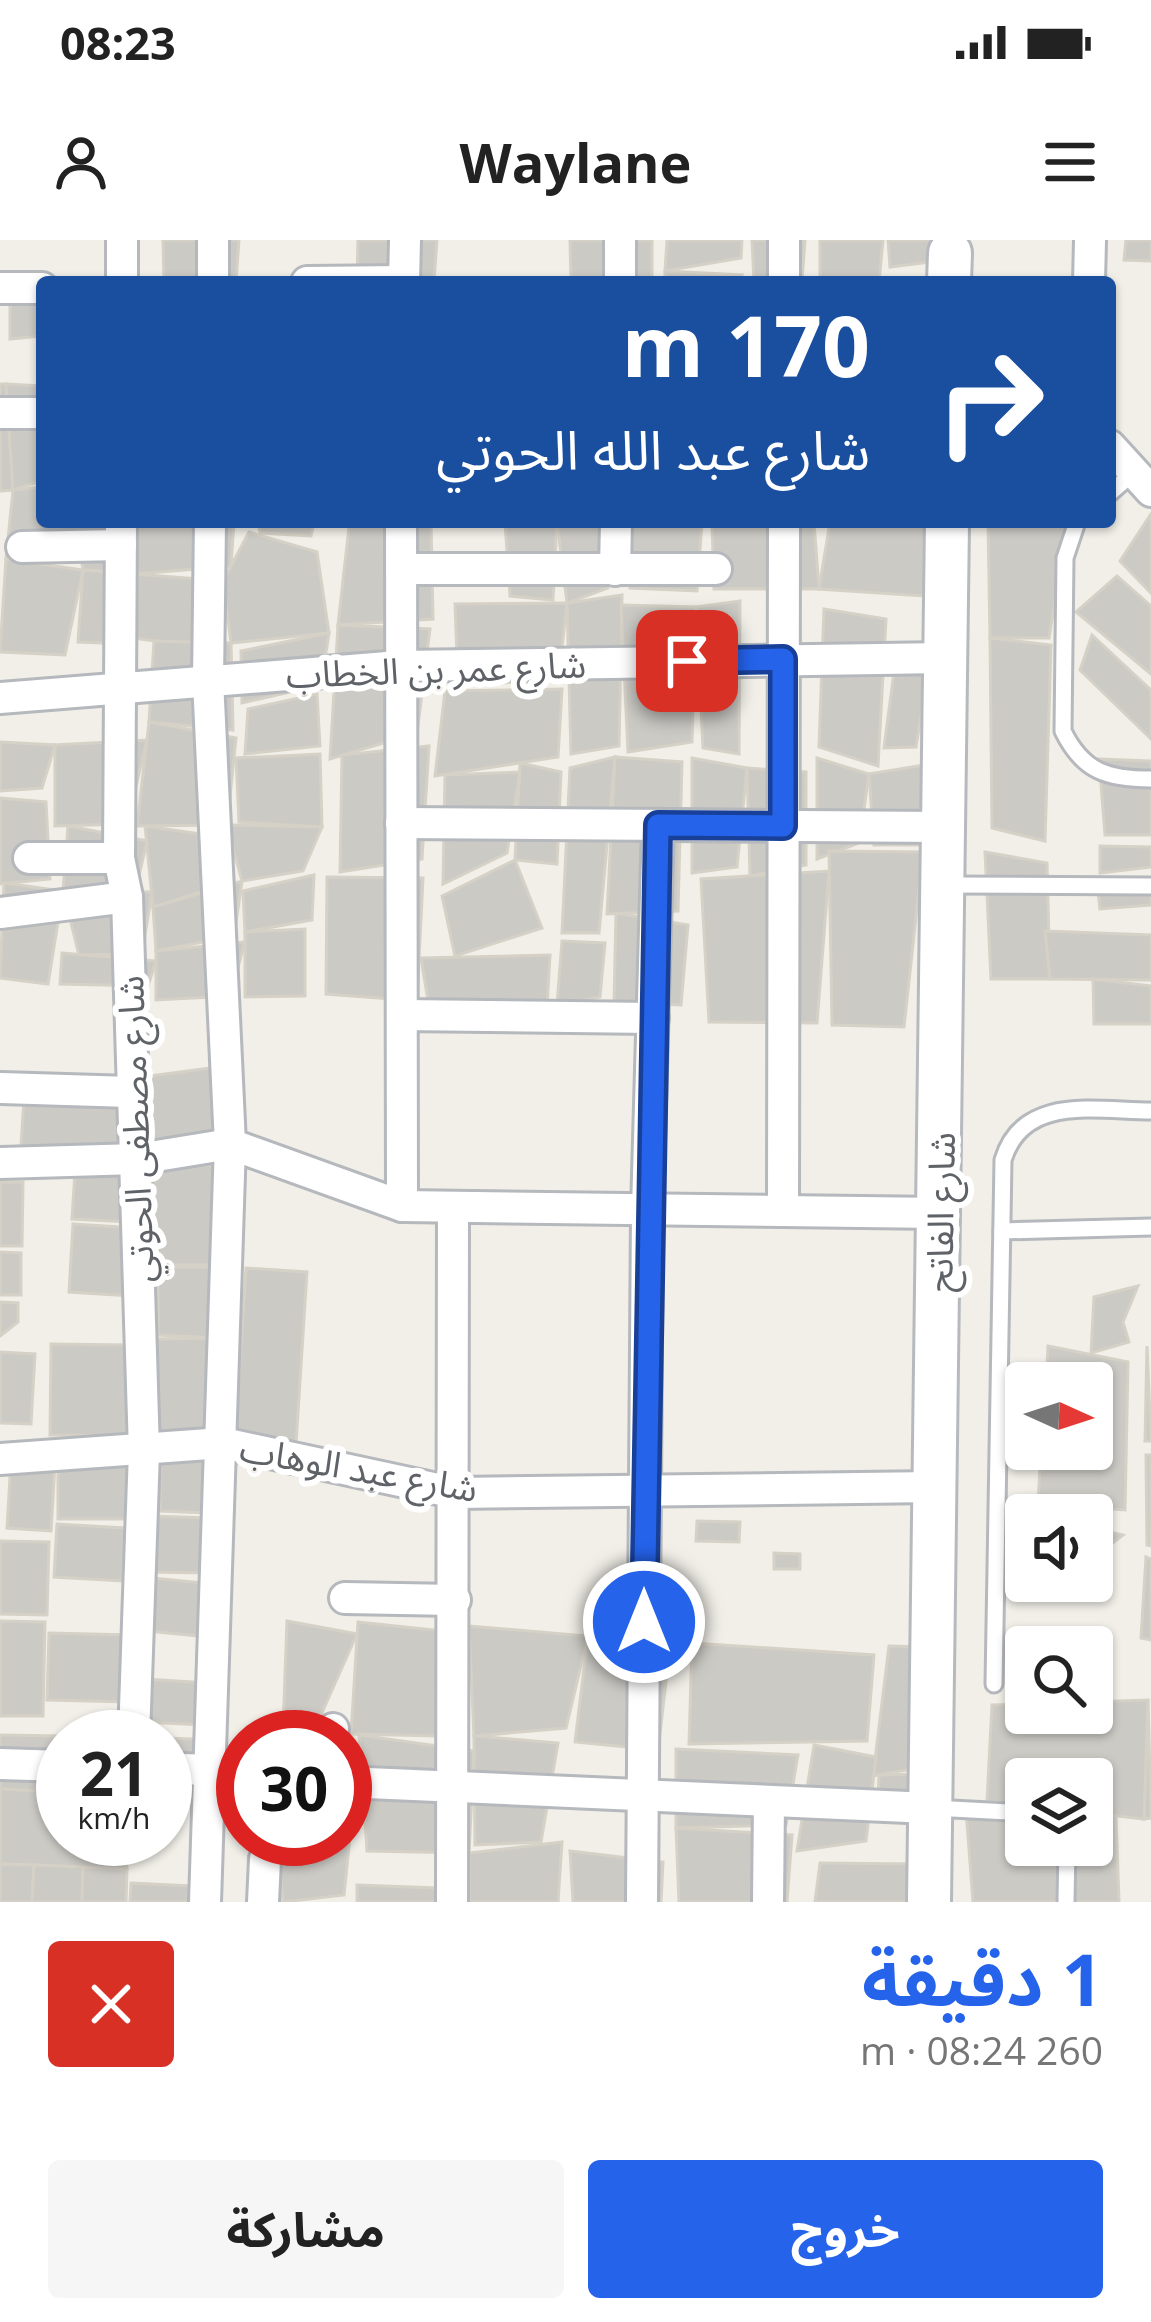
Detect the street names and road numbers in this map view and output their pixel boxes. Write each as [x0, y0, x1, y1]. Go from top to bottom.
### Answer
street label: شارع عمر بن الخطاب [285, 639, 587, 702]
street label: شارع مصطفى الحوتي [105, 975, 169, 1283]
street label: شارع الفاتح [914, 1132, 969, 1292]
street label: شارع عبد الوهاب [236, 1423, 482, 1516]

